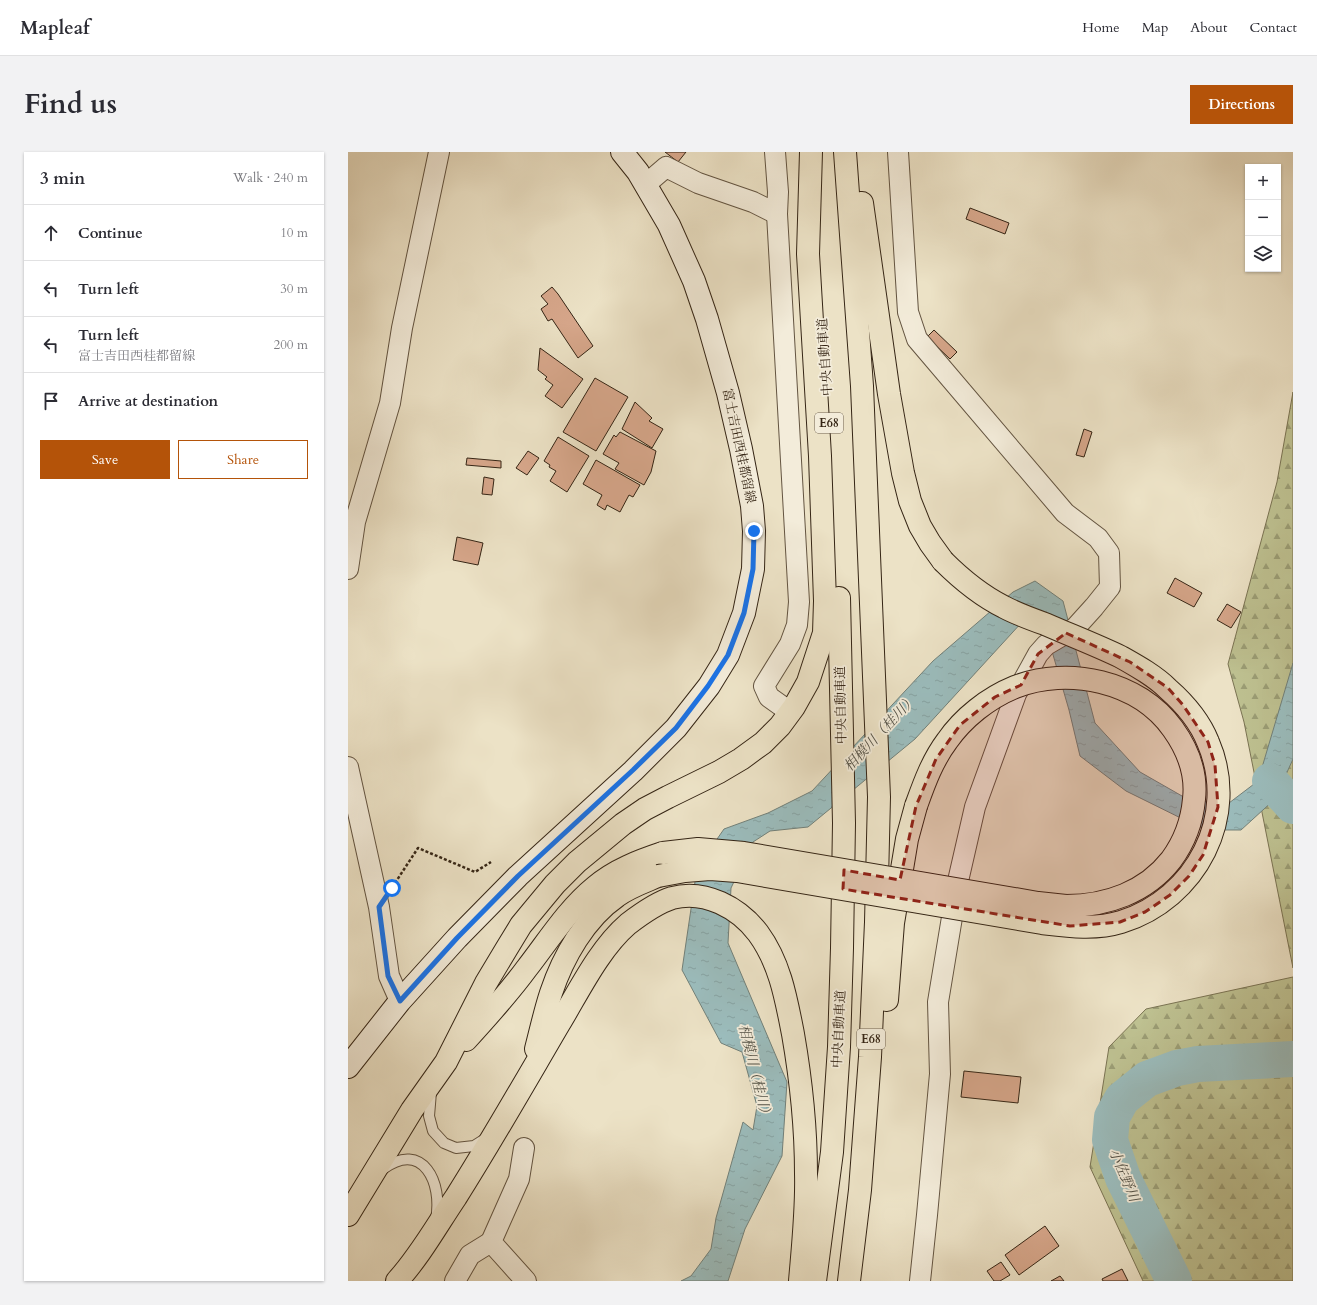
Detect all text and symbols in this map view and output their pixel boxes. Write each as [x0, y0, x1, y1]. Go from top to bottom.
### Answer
text: Mapleaf [20, 15, 90, 41]
text: Home [1082, 18, 1120, 37]
text: Map [1142, 18, 1168, 37]
text: About [1190, 18, 1227, 37]
text: Contact [1249, 18, 1297, 37]
text: Find us [24, 85, 117, 123]
button: Directions [1190, 85, 1293, 124]
map controls [1245, 164, 1281, 272]
button: + [1245, 164, 1281, 200]
text: 3 min [40, 167, 85, 190]
text: Walk · 240 m [233, 169, 308, 187]
button: − [1245, 200, 1281, 236]
icon: ahead [40, 222, 62, 244]
text: Continue [78, 223, 143, 243]
text: 10 m [280, 224, 308, 242]
button: layers [1245, 236, 1281, 272]
icon: left [40, 278, 62, 300]
text: Turn left [78, 279, 139, 299]
text: 30 m [280, 280, 308, 298]
street label: 中央自動車道 [813, 317, 837, 397]
text: Turn left [78, 325, 139, 345]
icon: left [40, 334, 62, 356]
text: 200 m [274, 336, 308, 354]
text: 富士吉田西桂都留線 [78, 347, 195, 365]
street label: 富士吉田西桂都留線 [718, 387, 760, 505]
icon: arrive [40, 390, 62, 412]
text: Arrive at destination [78, 391, 218, 411]
road number: E68 [815, 413, 843, 433]
button: Save [40, 440, 170, 479]
button: Share [178, 440, 308, 479]
route end [745, 522, 763, 540]
street label: 中央自動車道 [831, 666, 851, 744]
water label: 相模川（桂川） [840, 691, 920, 775]
route start [383, 879, 401, 897]
street label: 中央自動車道 [828, 990, 850, 1068]
water label: 相模川（桂川） [734, 1022, 776, 1122]
road number: E68 [857, 1029, 885, 1049]
water label: 小佐野川 [1104, 1146, 1144, 1206]

